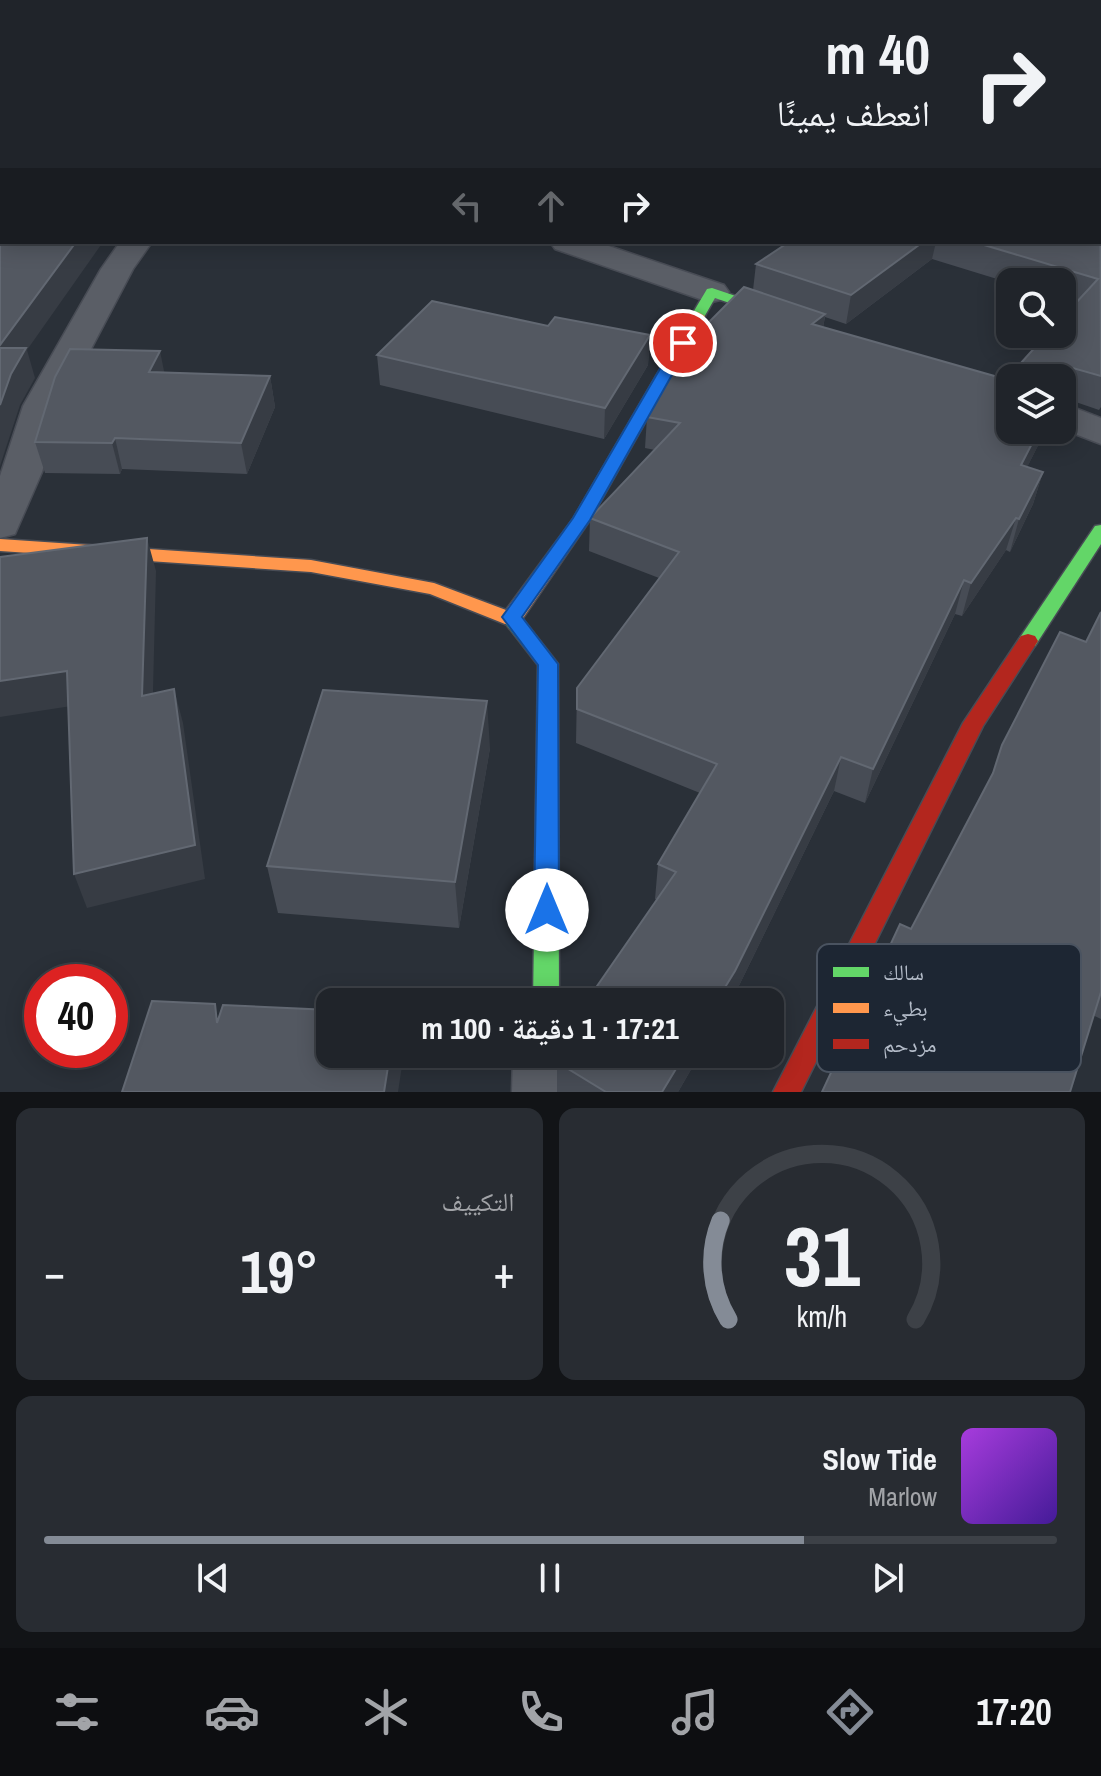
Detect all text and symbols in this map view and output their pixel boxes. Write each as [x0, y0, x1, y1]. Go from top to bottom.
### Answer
text: 40 m [825, 16, 930, 91]
icon: right [958, 32, 1062, 136]
text: انعطف يمينًا [777, 89, 930, 137]
icon: left [445, 184, 489, 228]
icon: ahead [529, 184, 573, 228]
icon: right [613, 184, 657, 228]
map controls [996, 268, 1076, 444]
button: search [996, 268, 1076, 348]
pin [649, 309, 717, 377]
icon: arrive [661, 321, 705, 365]
button: layers [996, 364, 1076, 444]
position arrow [505, 868, 589, 952]
legend [817, 944, 1081, 1072]
text: سالك [883, 957, 924, 987]
speed limit sign: 40 [24, 964, 128, 1068]
text: بطيء [883, 993, 928, 1026]
text: 17:21 · 1 دقيقة · 100 m [421, 1008, 679, 1048]
text: مزدحم [883, 1029, 937, 1059]
text: التكييف [442, 1184, 515, 1219]
text: 31 [784, 1200, 860, 1312]
text: 19° [240, 1231, 319, 1312]
text: − [44, 1242, 65, 1302]
text: + [493, 1242, 514, 1302]
text: km/h [796, 1297, 847, 1336]
text: Slow Tide [823, 1439, 937, 1479]
text: Marlow [868, 1479, 937, 1514]
icon: previous [191, 1556, 235, 1600]
icon: pause [528, 1556, 572, 1600]
icon: next [866, 1556, 910, 1600]
icon: filters [49, 1684, 105, 1740]
icon: car [204, 1684, 260, 1740]
icon: climate [358, 1684, 414, 1740]
icon: phone [513, 1684, 569, 1740]
icon: music [667, 1684, 723, 1740]
icon: directions [822, 1684, 878, 1740]
text: 17:20 [976, 1688, 1052, 1736]

